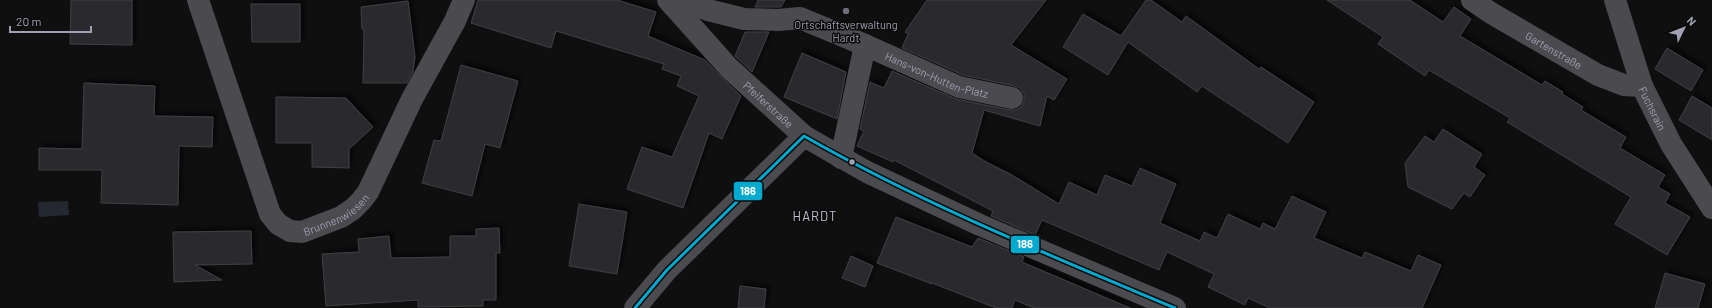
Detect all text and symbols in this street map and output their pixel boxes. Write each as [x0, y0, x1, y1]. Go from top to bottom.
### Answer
marker: Ortschaftsverwaltung Hardt [841, 6, 851, 16]
scale bar [10, 8, 91, 34]
north arrow [1664, 8, 1704, 48]
text: 20 m [16, 14, 42, 28]
text: N [1684, 14, 1699, 28]
place label: Ortschaftsverwaltung Hardt [794, 18, 898, 44]
street label: Gartenstraße [1524, 28, 1585, 71]
street label: Hans-von-Hutten-Platz [883, 48, 990, 99]
street label: Pfeiferstraße [741, 78, 796, 130]
street label: Fuchsrain [1637, 84, 1670, 132]
unlabelled marker [847, 157, 857, 167]
line badge: 186 [733, 181, 763, 201]
text: 186 [740, 184, 756, 197]
street label: Brunnenwiesen [301, 191, 371, 238]
district label: HARDT [793, 208, 837, 224]
line badge: 186 [1010, 235, 1040, 254]
text: 186 [1017, 237, 1033, 250]

